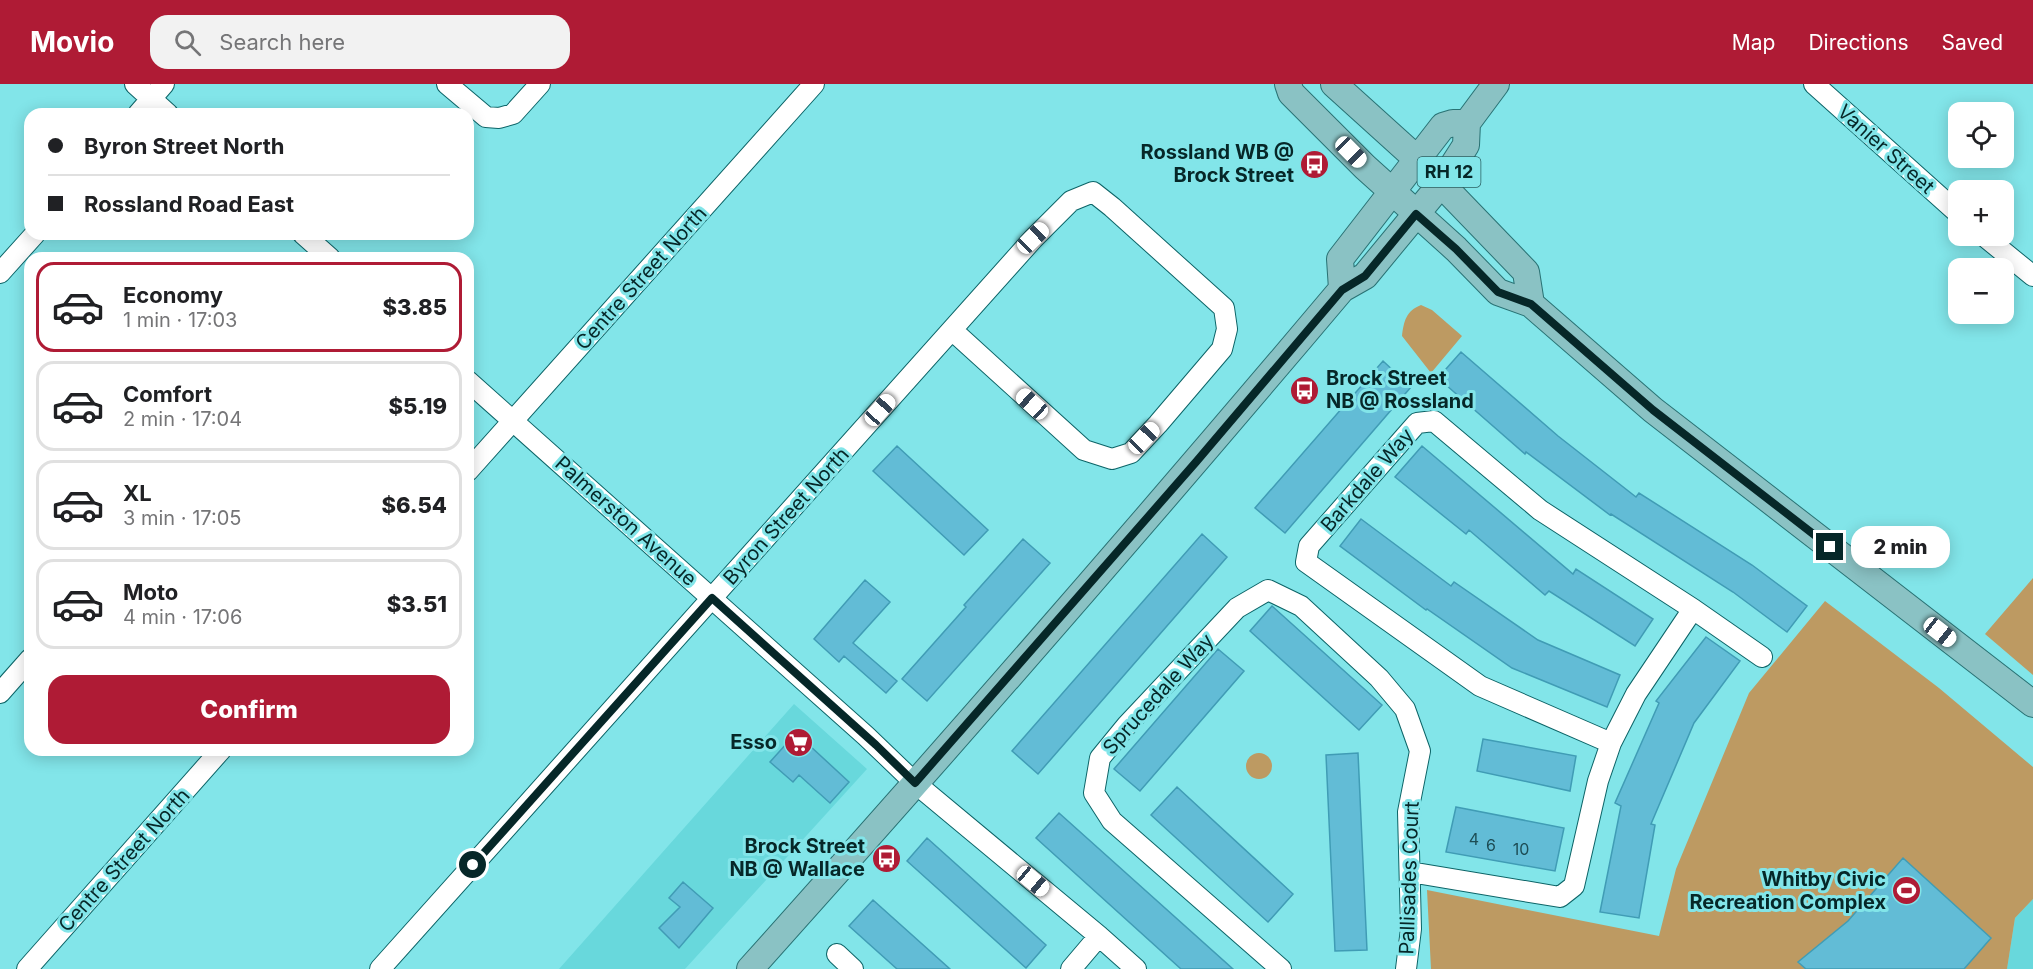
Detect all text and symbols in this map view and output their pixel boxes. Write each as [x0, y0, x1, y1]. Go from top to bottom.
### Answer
search box [150, 15, 570, 69]
text: Movio [30, 25, 114, 59]
icon: search [171, 26, 204, 59]
text: Search here [219, 29, 345, 55]
text: Map [1732, 30, 1775, 55]
text: Directions [1808, 30, 1909, 55]
text: Saved [1942, 30, 2003, 55]
street label: Vanier Street [1833, 99, 1940, 199]
map controls [1948, 102, 2014, 324]
button: locate [1948, 102, 2014, 168]
text: Byron Street North [84, 133, 284, 159]
car [1332, 133, 1370, 171]
place label: Rossland WB @ Brock Street [1141, 140, 1294, 187]
bus stop icon: Rossland WB @ Brock Street [1299, 148, 1331, 180]
road number: RH 12 [1418, 157, 1480, 187]
button: + [1948, 180, 2014, 246]
text: Rossland Road East [84, 191, 294, 217]
street label: Centre Street North [570, 201, 712, 355]
car [1014, 219, 1052, 257]
button: − [1948, 258, 2014, 324]
icon: car [51, 280, 105, 334]
text: Economy [123, 282, 223, 308]
text: $3.85 [382, 294, 447, 320]
text: 1 min · 17:03 [123, 308, 237, 332]
place label: Brock Street NB @ Rossland [1326, 366, 1474, 413]
bus stop icon: Brock Street NB @ Rossland [1289, 374, 1321, 406]
icon: car [51, 379, 105, 433]
text: Comfort [123, 381, 212, 407]
car [1013, 385, 1051, 423]
car [861, 391, 899, 429]
text: $5.19 [389, 393, 447, 419]
text: 2 min · 17:04 [123, 407, 242, 431]
car [1125, 419, 1163, 457]
street label: Barkdale Way [1316, 423, 1418, 537]
street label: Byron Street North [718, 442, 854, 590]
street label: Palmerston Avenue [550, 451, 702, 591]
icon: car [51, 478, 105, 532]
text: XL [123, 480, 152, 506]
text: $6.54 [381, 492, 447, 518]
text: 3 min · 17:05 [123, 506, 242, 530]
callout: 2 min [1851, 526, 1950, 568]
route end [1816, 533, 1843, 560]
text: 2 min [1873, 535, 1928, 559]
icon: car [51, 577, 105, 631]
text: Moto [123, 579, 178, 605]
text: $3.51 [387, 591, 447, 617]
text: 4 min · 17:06 [123, 605, 242, 629]
car [1920, 614, 1960, 650]
street label: Sprucedale Way [1098, 629, 1218, 759]
button: Confirm [48, 675, 450, 744]
supermarket icon: Esso [782, 726, 814, 758]
place label: Esso [730, 730, 777, 754]
street label: Centre Street North [53, 783, 195, 937]
street label: Pallisades Court [1394, 801, 1424, 955]
house number: 4 [1469, 829, 1479, 849]
place label: Brock Street NB @ Wallace [729, 834, 865, 881]
house number: 6 [1486, 835, 1496, 855]
house number: 10 [1513, 839, 1529, 859]
bus stop icon: Brock Street NB @ Wallace [870, 842, 902, 874]
route start [459, 851, 486, 878]
car [1013, 863, 1053, 899]
place label: Whitby Civic Recreation Complex [1689, 867, 1886, 914]
sports icon: Whitby Civic Recreation Complex [1891, 874, 1923, 906]

